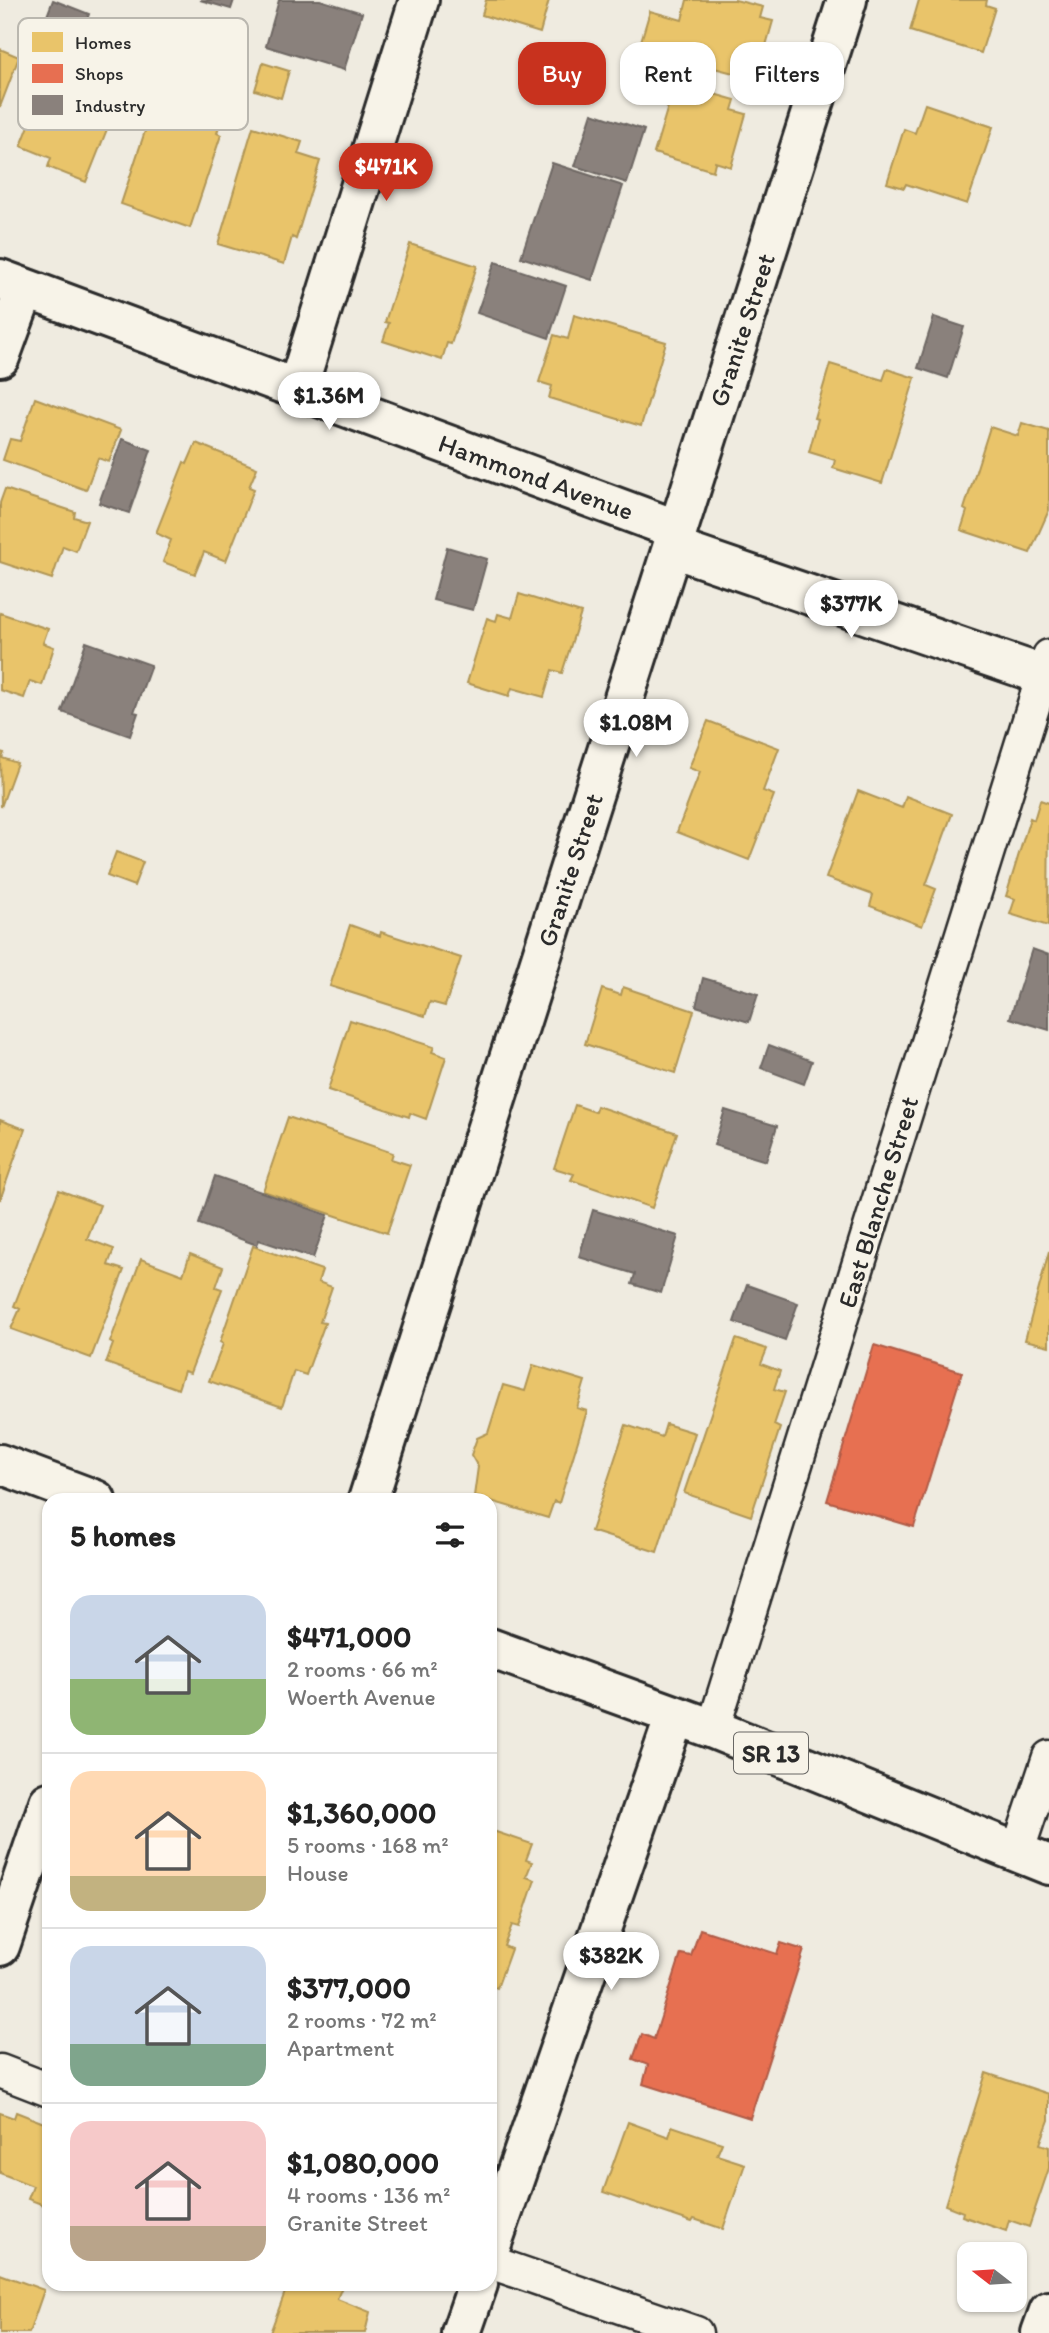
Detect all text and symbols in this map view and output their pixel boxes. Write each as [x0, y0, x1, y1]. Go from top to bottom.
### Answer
legend [18, 18, 248, 130]
text: Homes [75, 31, 131, 54]
chip: Buy [518, 42, 606, 105]
chip: Rent [620, 42, 716, 105]
chip: Filters [730, 42, 844, 105]
text: Shops [75, 62, 124, 85]
text: Industry [75, 94, 145, 117]
pin: $471K [337, 144, 435, 203]
text: $471K [355, 152, 417, 180]
street label: Granite Street [702, 249, 782, 411]
pin: $1.36M [272, 372, 386, 432]
text: $1.36M [294, 381, 364, 409]
street label: Hammond Avenue [434, 427, 638, 527]
pin: $377K [802, 580, 900, 640]
text: $377K [820, 589, 882, 617]
pin: $1.08M [579, 700, 693, 759]
text: $1.08M [600, 708, 672, 736]
street label: Granite Street [530, 789, 610, 951]
street label: East Blanche Street [831, 1092, 925, 1312]
icon: filters [431, 1516, 469, 1554]
text: 5 homes [70, 1517, 176, 1554]
text: $471,000 [287, 1618, 412, 1655]
icon: home [126, 1623, 210, 1707]
text: 2 rooms · 66 m² [287, 1655, 438, 1683]
text: Woerth Avenue [287, 1683, 436, 1711]
road number: SR 13 [734, 1732, 808, 1773]
text: $1,360,000 [287, 1794, 437, 1831]
icon: home [126, 1799, 210, 1883]
text: 5 rooms · 168 m² [287, 1831, 449, 1859]
text: House [287, 1859, 349, 1887]
pin: $382K [562, 1932, 660, 1992]
text: $382K [579, 1941, 643, 1969]
text: $377,000 [287, 1969, 411, 2006]
icon: home [126, 1974, 210, 2058]
text: 2 rooms · 72 m² [287, 2006, 437, 2034]
text: Apartment [287, 2034, 394, 2062]
text: $1,080,000 [287, 2144, 439, 2181]
icon: home [126, 2149, 210, 2233]
text: 4 rooms · 136 m² [287, 2181, 450, 2209]
text: Granite Street [287, 2209, 428, 2237]
north arrow [957, 2242, 1027, 2312]
map controls [957, 2242, 1027, 2312]

